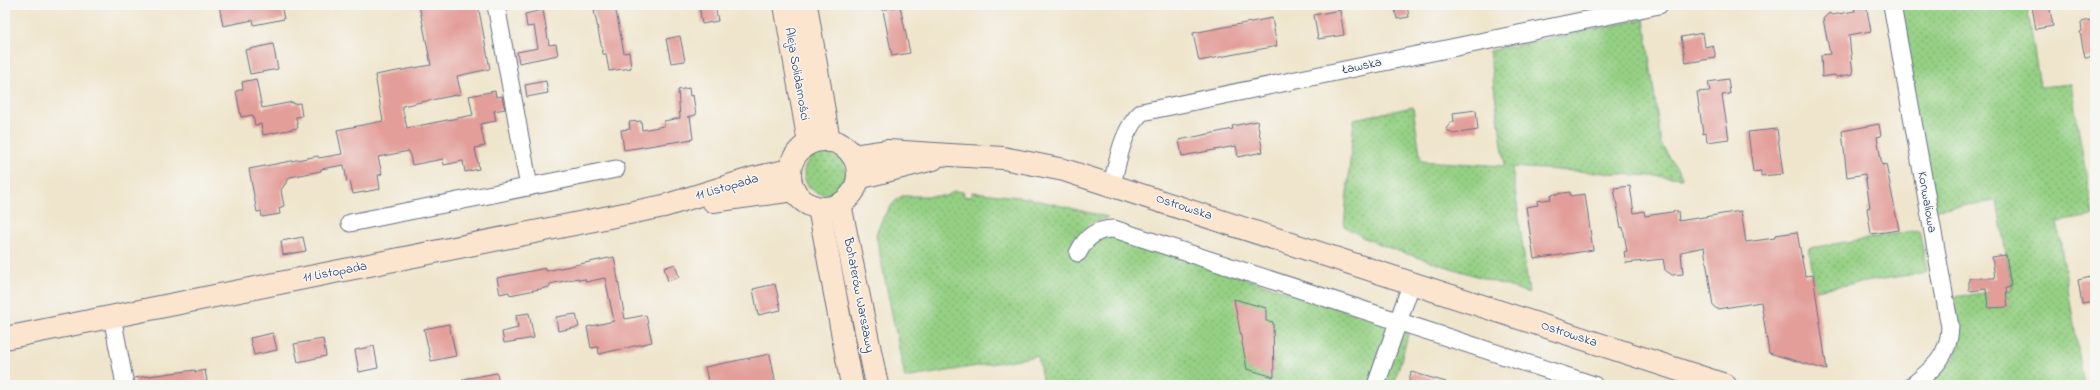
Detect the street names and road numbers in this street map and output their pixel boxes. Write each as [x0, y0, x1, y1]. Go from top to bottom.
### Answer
street label: Aleja Solidarności [779, 26, 815, 122]
street label: Ławska [1340, 53, 1383, 80]
street label: 11 Listopada [693, 169, 761, 205]
street label: Konwaliowa [1912, 170, 1942, 234]
street label: Ostrowska [1153, 189, 1215, 225]
street label: Bohaterów Warszawy [837, 235, 879, 354]
street label: 11 Listopada [301, 256, 369, 288]
street label: Ostrowska [1538, 316, 1600, 352]

